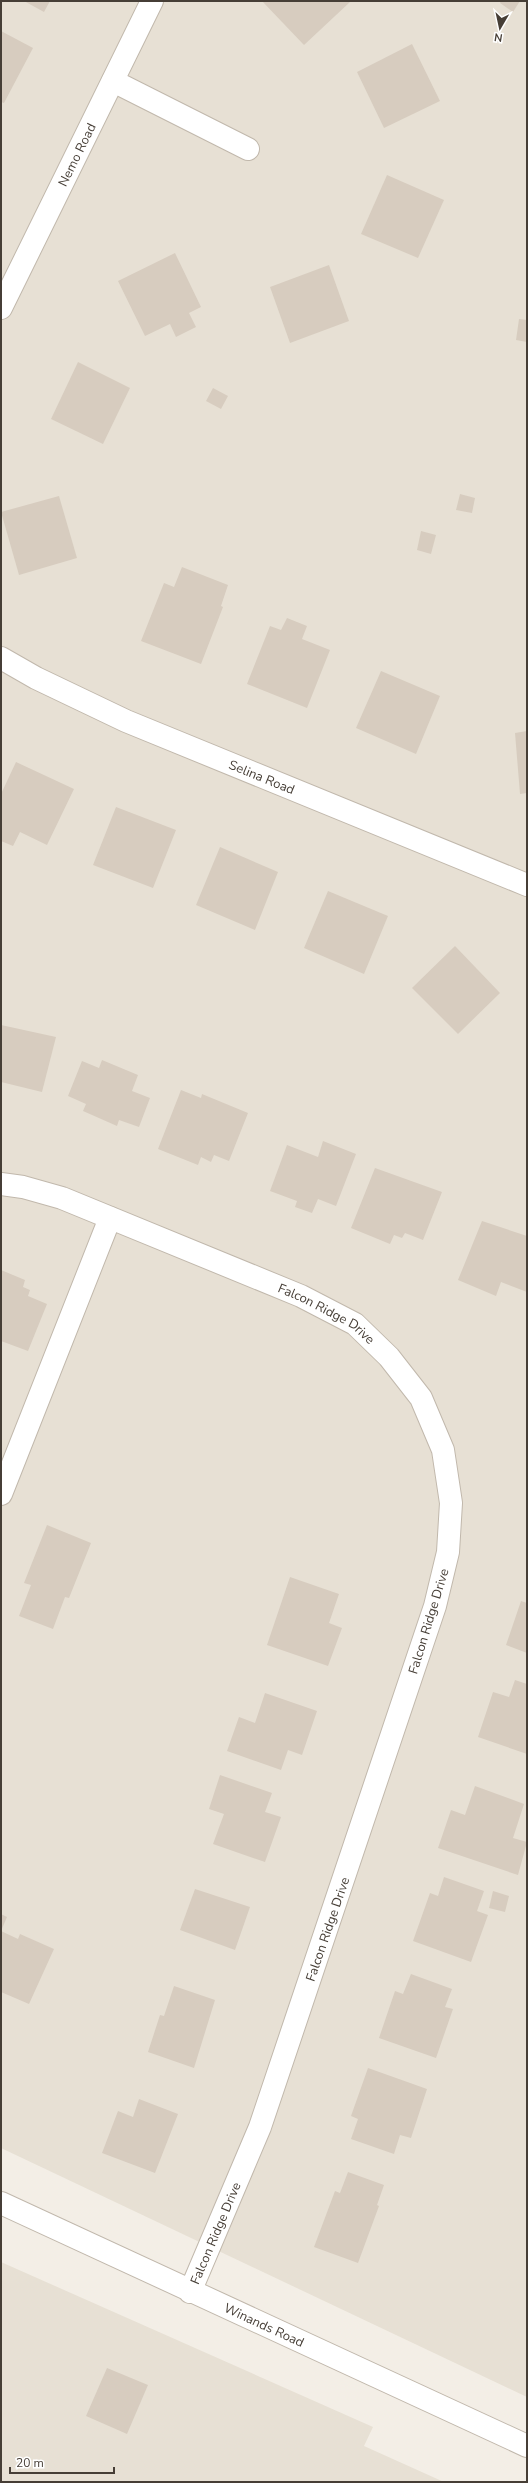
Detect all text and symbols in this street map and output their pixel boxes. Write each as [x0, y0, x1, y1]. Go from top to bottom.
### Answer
north arrow [480, 8, 520, 48]
text: N [493, 29, 504, 45]
street label: Nemo Road [54, 120, 101, 190]
street label: Selina Road [226, 756, 297, 799]
street label: Falcon Ridge Drive [275, 1280, 378, 1349]
street label: Falcon Ridge Drive [404, 1566, 454, 1676]
street label: Falcon Ridge Drive [302, 1875, 354, 1984]
street label: Falcon Ridge Drive [186, 2179, 246, 2287]
street label: Winands Road [221, 2299, 307, 2352]
scale bar [10, 2449, 114, 2475]
text: 20 m [16, 2455, 44, 2471]

